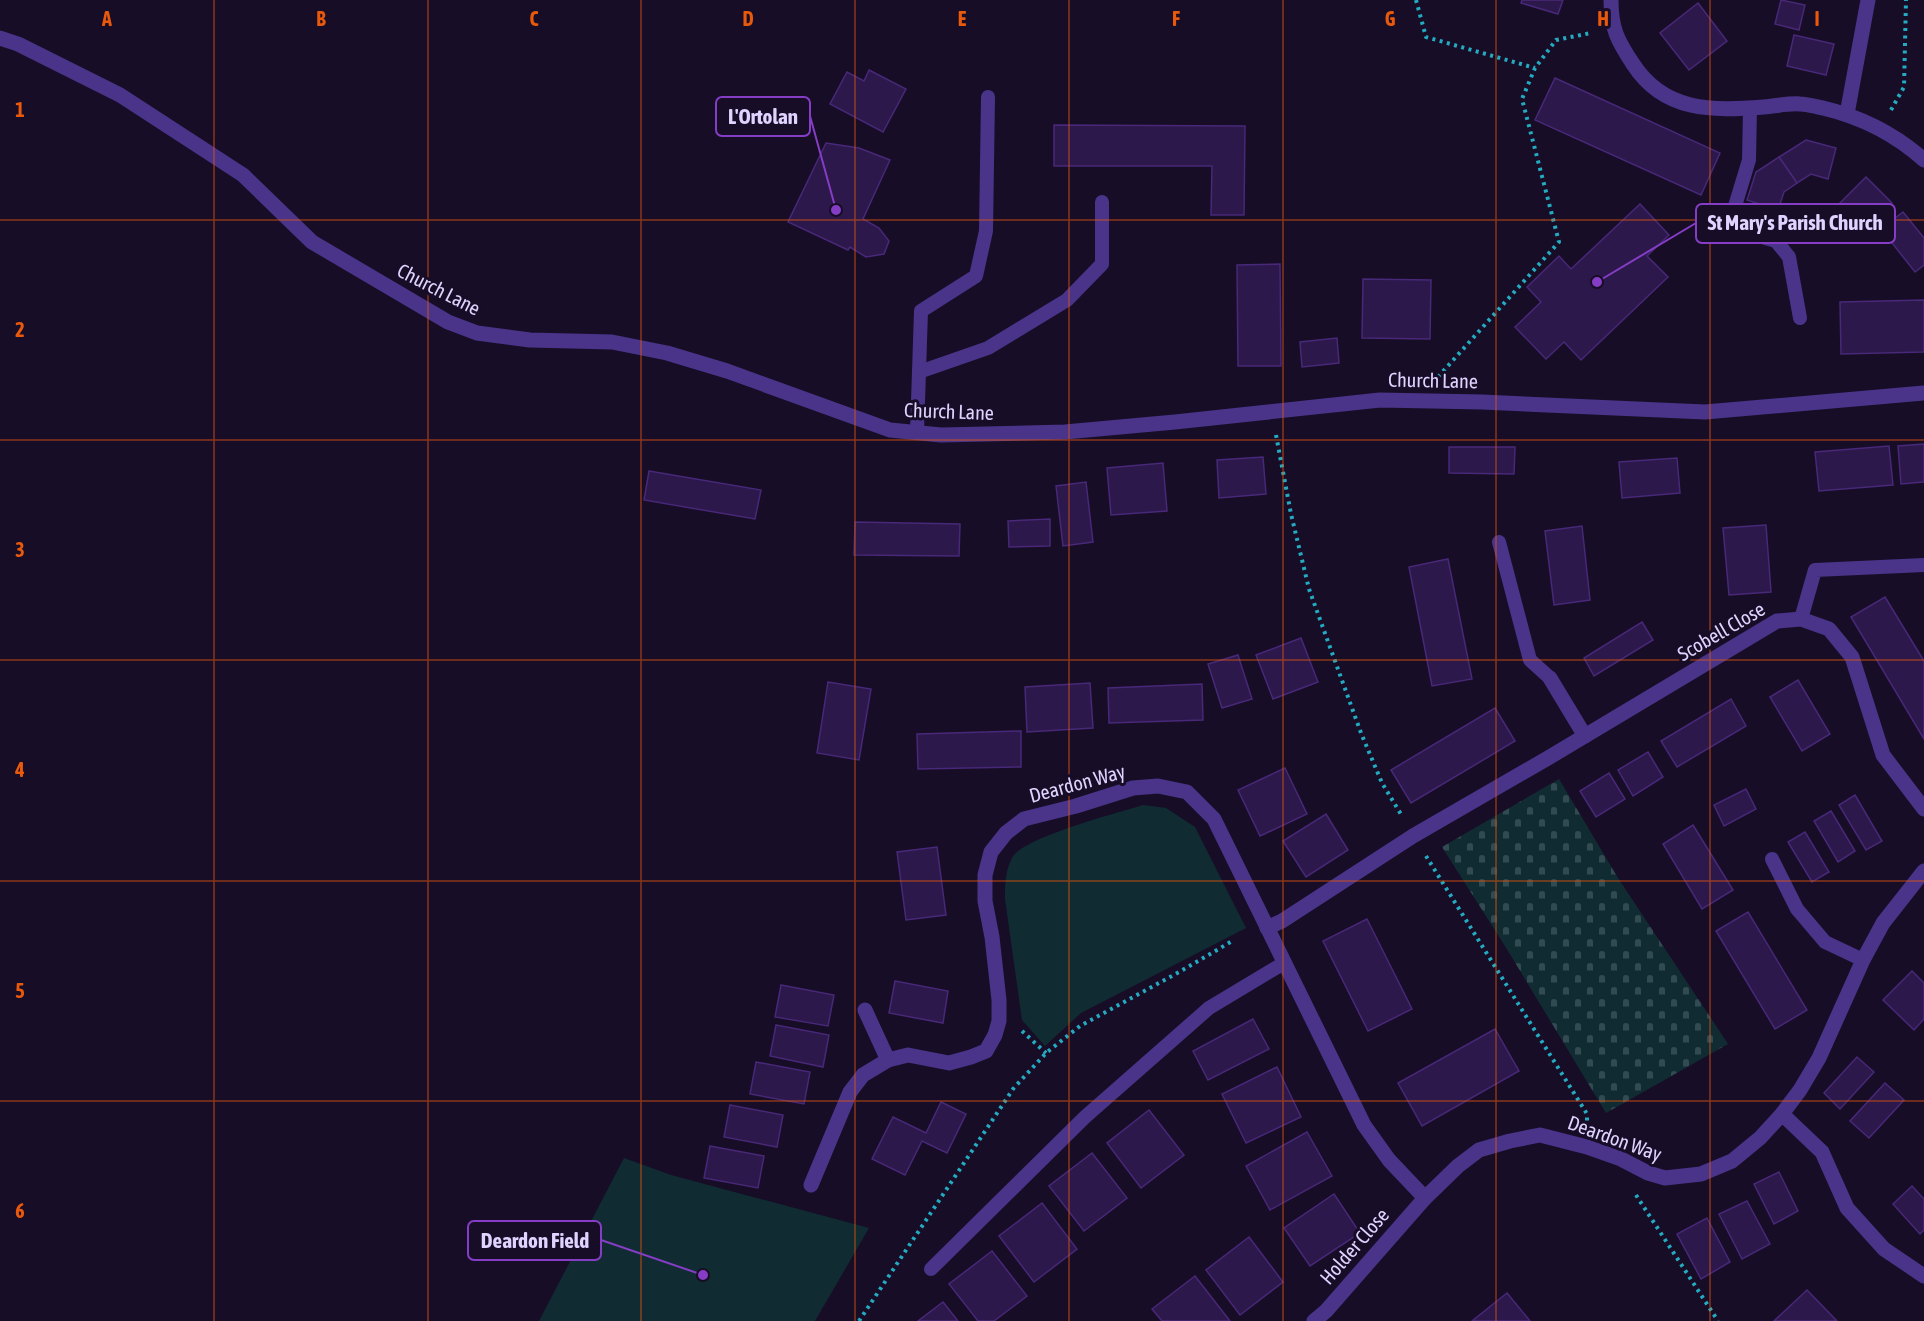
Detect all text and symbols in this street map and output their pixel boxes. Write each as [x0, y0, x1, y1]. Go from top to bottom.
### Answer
text: A [101, 7, 112, 30]
text: B [316, 7, 326, 30]
text: C [530, 7, 539, 30]
text: D [742, 7, 754, 30]
text: E [958, 7, 967, 30]
text: F [1172, 7, 1180, 30]
text: G [1385, 7, 1396, 30]
text: H [1597, 7, 1609, 30]
text: I [1814, 7, 1820, 30]
callout: L'Ortolan [716, 97, 810, 136]
text: 1 [15, 98, 25, 121]
text: L'Ortolan [728, 104, 798, 128]
callout: St Mary's Parish Church [1696, 204, 1895, 243]
text: St Mary's Parish Church [1707, 210, 1883, 234]
street label: Church Lane [394, 258, 484, 320]
text: 2 [15, 318, 25, 341]
street label: Church Lane [1388, 368, 1478, 392]
street label: Church Lane [904, 398, 994, 424]
text: 3 [15, 538, 25, 561]
street label: Scobell Close [1673, 597, 1769, 665]
text: 4 [14, 758, 25, 781]
street label: Deardon Way [1027, 759, 1127, 807]
text: 5 [15, 979, 25, 1002]
street label: Deardon Way [1565, 1110, 1665, 1166]
text: 6 [15, 1199, 25, 1222]
street label: Holder Close [1315, 1203, 1393, 1289]
callout: Deardon Field [468, 1221, 601, 1260]
text: Deardon Field [481, 1228, 589, 1252]

